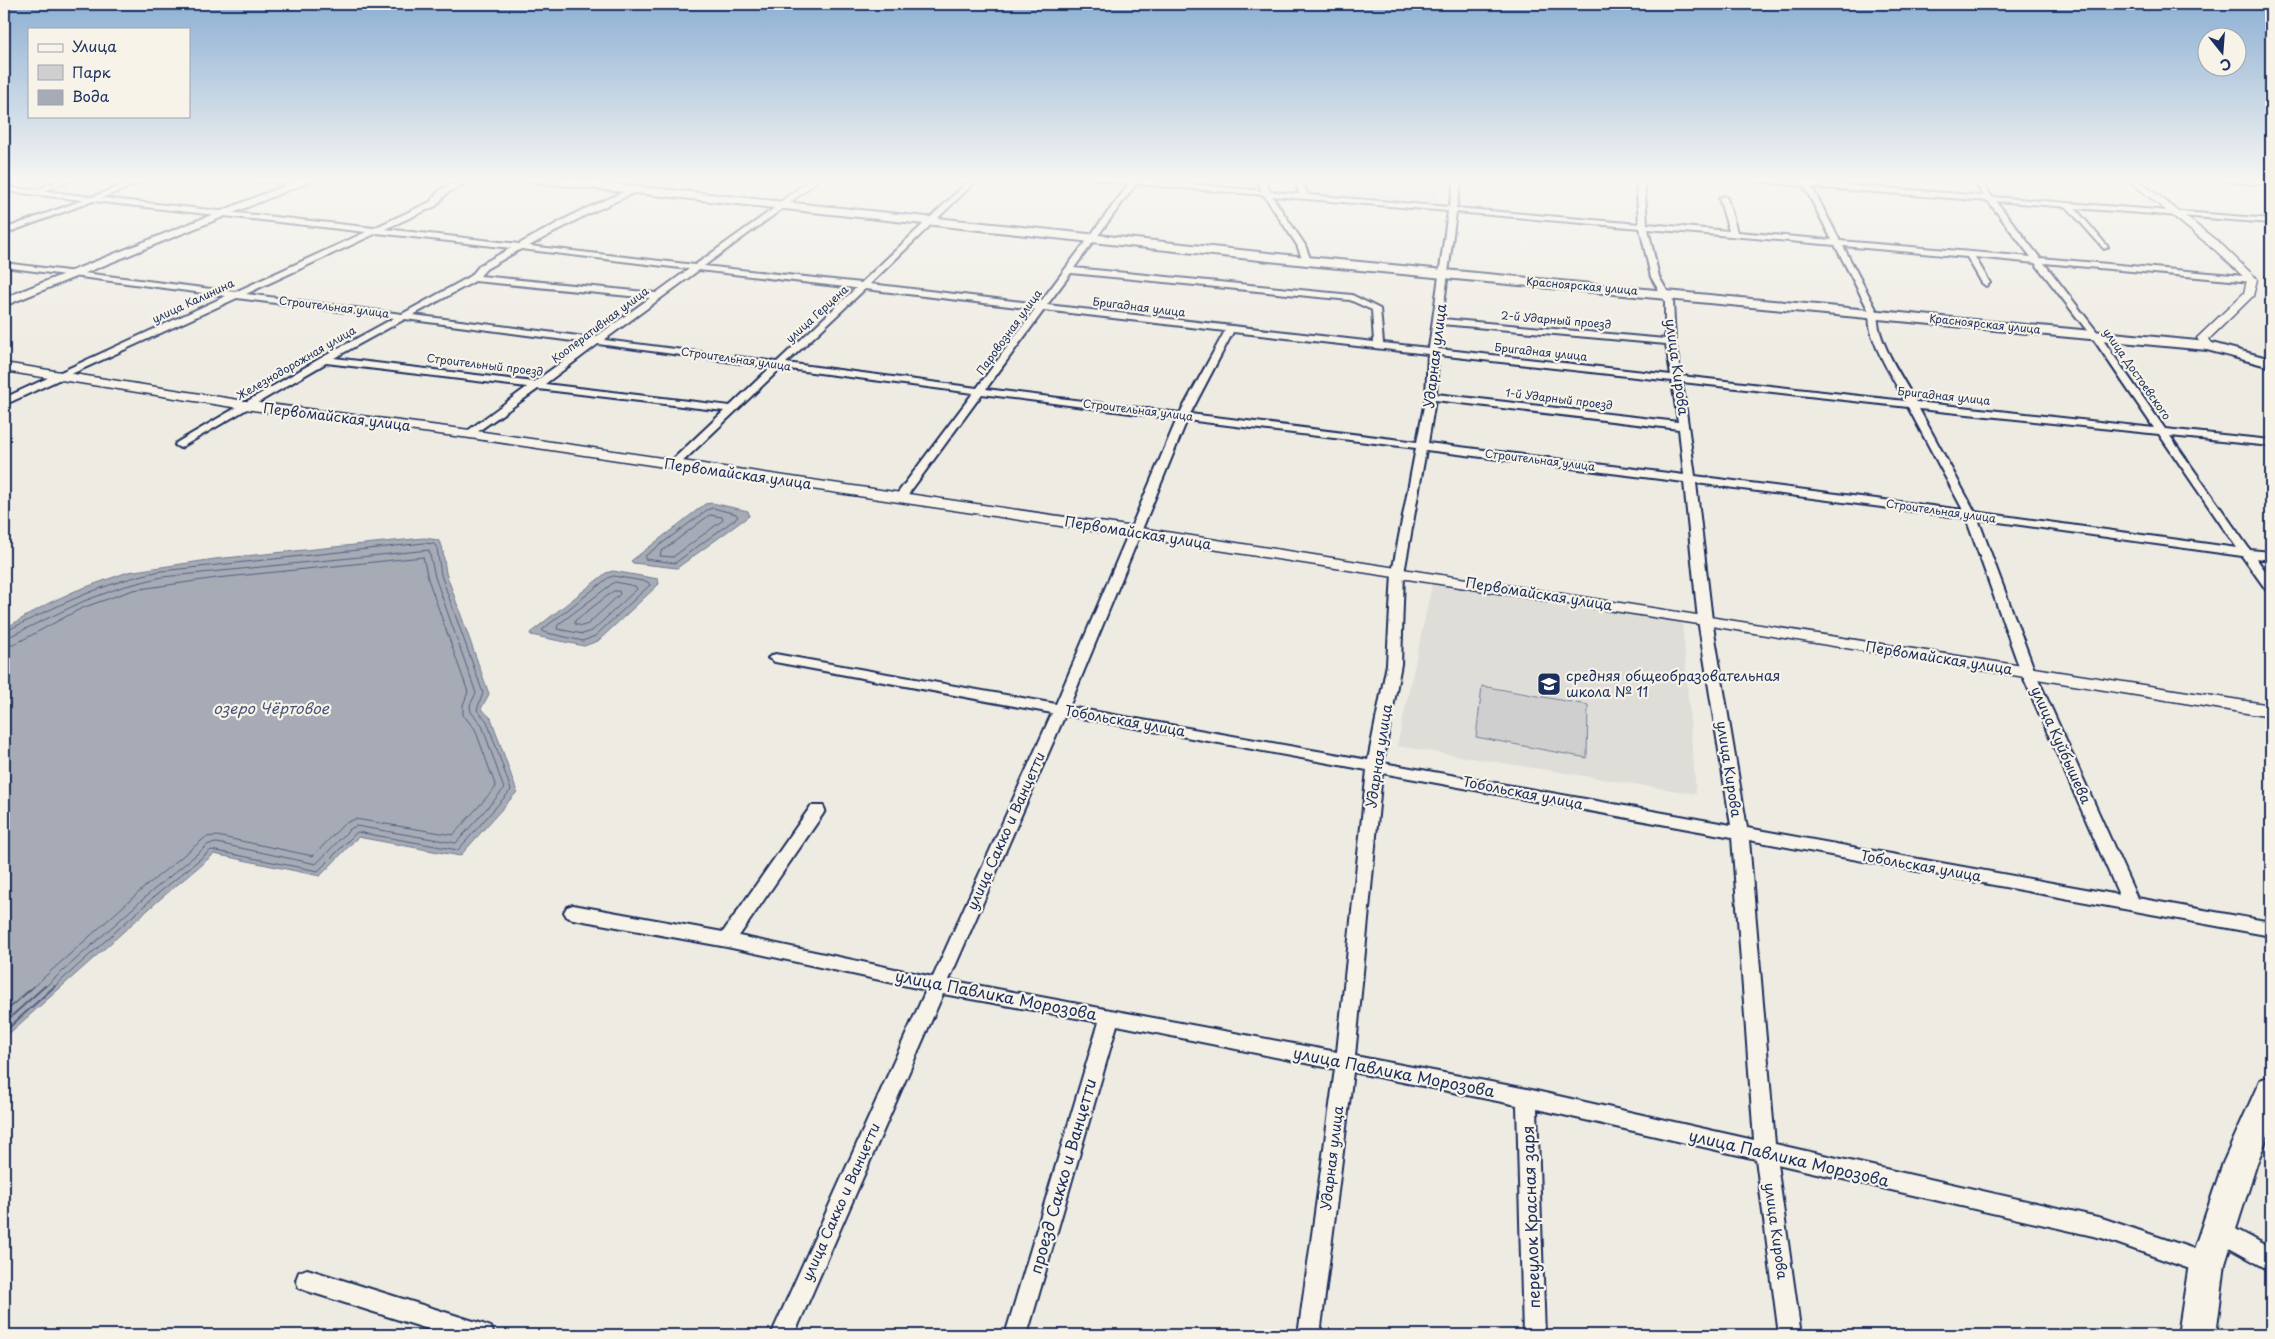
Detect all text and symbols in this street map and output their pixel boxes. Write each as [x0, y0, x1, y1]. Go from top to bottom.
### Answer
legend [28, 28, 190, 118]
north arrow [2198, 28, 2248, 78]
text: Улица [72, 34, 117, 57]
text: С [2218, 53, 2234, 76]
text: Парк [72, 60, 111, 83]
text: Вода [72, 84, 110, 107]
street label: Красноярская улица [1526, 272, 1639, 299]
street label: улица Калинина [149, 274, 237, 327]
street label: улица Герцена [781, 281, 852, 347]
street label: Кооперативная улица [547, 282, 652, 367]
street label: Паровозная улица [972, 285, 1046, 378]
street label: Строительная улица [278, 291, 390, 322]
street label: Бригадная улица [1092, 292, 1186, 321]
street label: Ударная улица [1418, 302, 1451, 409]
street label: 2-й Ударный проезд [1500, 306, 1612, 333]
street label: Красноярская улица [1929, 309, 2042, 338]
street label: улица Кирова [1660, 317, 1695, 417]
street label: Железнодорожная улица [233, 321, 359, 404]
street label: улица Достоевского [2099, 324, 2176, 423]
street label: Бригадная улица [1494, 338, 1588, 365]
street label: Строительная улица [680, 342, 792, 375]
street label: Строительный проезд [426, 349, 544, 380]
street label: Бригадная улица [1897, 382, 1991, 409]
street label: 1-й Ударный проезд [1504, 383, 1614, 414]
street label: Строительная улица [1082, 394, 1194, 425]
street label: Первомайская улица [262, 397, 412, 436]
street label: Строительная улица [1484, 444, 1596, 475]
street label: Первомайская улица [663, 453, 813, 494]
street label: Строительная улица [1885, 494, 1997, 527]
street label: Первомайская улица [1063, 511, 1213, 555]
street label: Первомайская улица [1464, 572, 1614, 616]
street label: Первомайская улица [1864, 636, 2014, 680]
place label: средняя общеобразовательная школа № 11 [1566, 665, 1780, 702]
school or university icon: средняя общеобразовательная школа № 11 [1536, 671, 1562, 697]
street label: улица Куйбышева [2026, 683, 2097, 807]
water label: озеро Чёртовое [213, 696, 330, 719]
street label: Тобольская улица [1063, 700, 1187, 741]
street label: Ударная улица [1360, 702, 1397, 809]
street label: улица Кирова [1711, 719, 1748, 819]
street label: улица Сакко и Ванцетти [961, 748, 1050, 913]
street label: Тобольская улица [1461, 771, 1585, 815]
street label: Тобольская улица [1859, 845, 1983, 886]
street label: улица Павлика Морозова [893, 963, 1099, 1025]
street label: улица Павлика Морозова [1291, 1040, 1497, 1102]
street label: проезд Сакко и Ванцетти [1023, 1075, 1101, 1276]
street label: Ударная улица [1315, 1104, 1348, 1211]
street label: улица Сакко и Ванцетти [796, 1119, 885, 1284]
street label: улица Павлика Морозова [1687, 1122, 1892, 1192]
street label: переулок Красная заря [1515, 1125, 1545, 1309]
street label: улица Кирова [1759, 1181, 1794, 1281]

